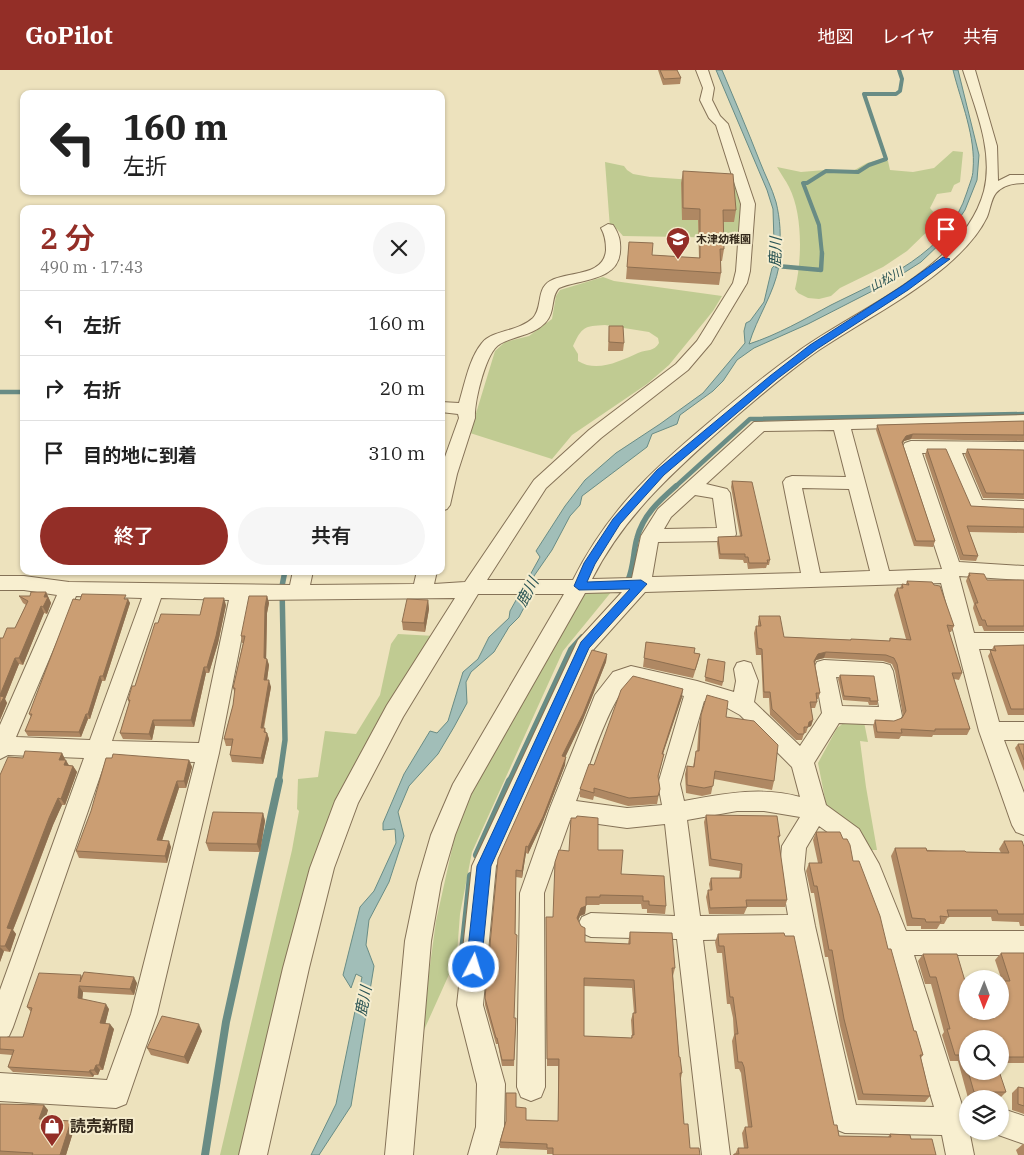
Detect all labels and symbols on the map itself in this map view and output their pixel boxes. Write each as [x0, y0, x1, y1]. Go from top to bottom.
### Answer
pin [925, 208, 967, 259]
school or university icon: 木津幼稚園 [665, 226, 691, 260]
place label: 木津幼稚園 [696, 232, 751, 246]
water label: 鹿川 [765, 235, 785, 267]
water label: 山松川 [867, 263, 907, 294]
water label: 鹿川 [512, 573, 543, 610]
position arrow [447, 940, 499, 992]
north arrow [959, 970, 1009, 1020]
water label: 鹿川 [351, 983, 376, 1018]
shop icon: 読売新聞 [39, 1113, 65, 1147]
place label: 読売新聞 [70, 1116, 134, 1136]

